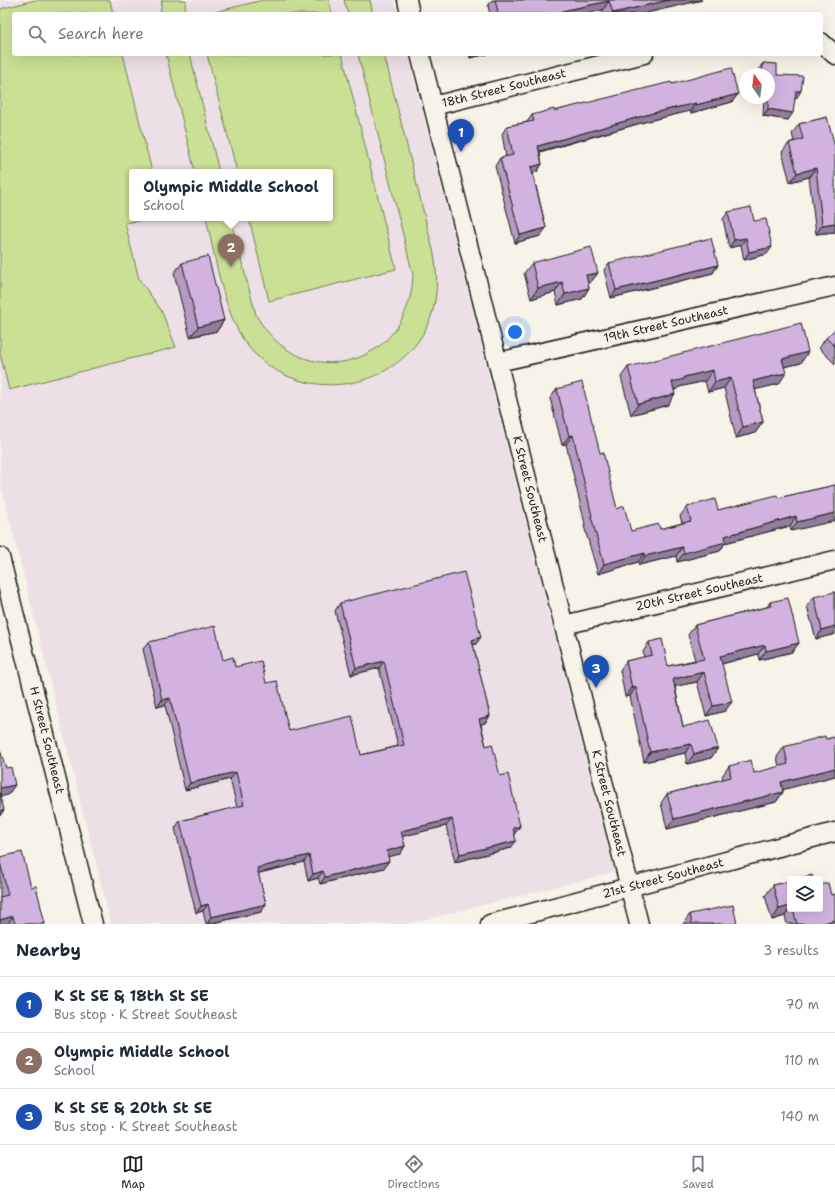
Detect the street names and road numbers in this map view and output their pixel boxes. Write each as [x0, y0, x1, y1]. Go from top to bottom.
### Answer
street label: 18th Street Southeast [440, 65, 568, 111]
street label: 19th Street Southeast [602, 302, 730, 346]
street label: K Street Southeast [509, 434, 551, 544]
street label: 20th Street Southeast [634, 570, 764, 614]
street label: H Street Southeast [26, 685, 68, 795]
street label: K Street Southeast [588, 748, 630, 858]
street label: 21st Street Southeast [601, 854, 725, 902]

